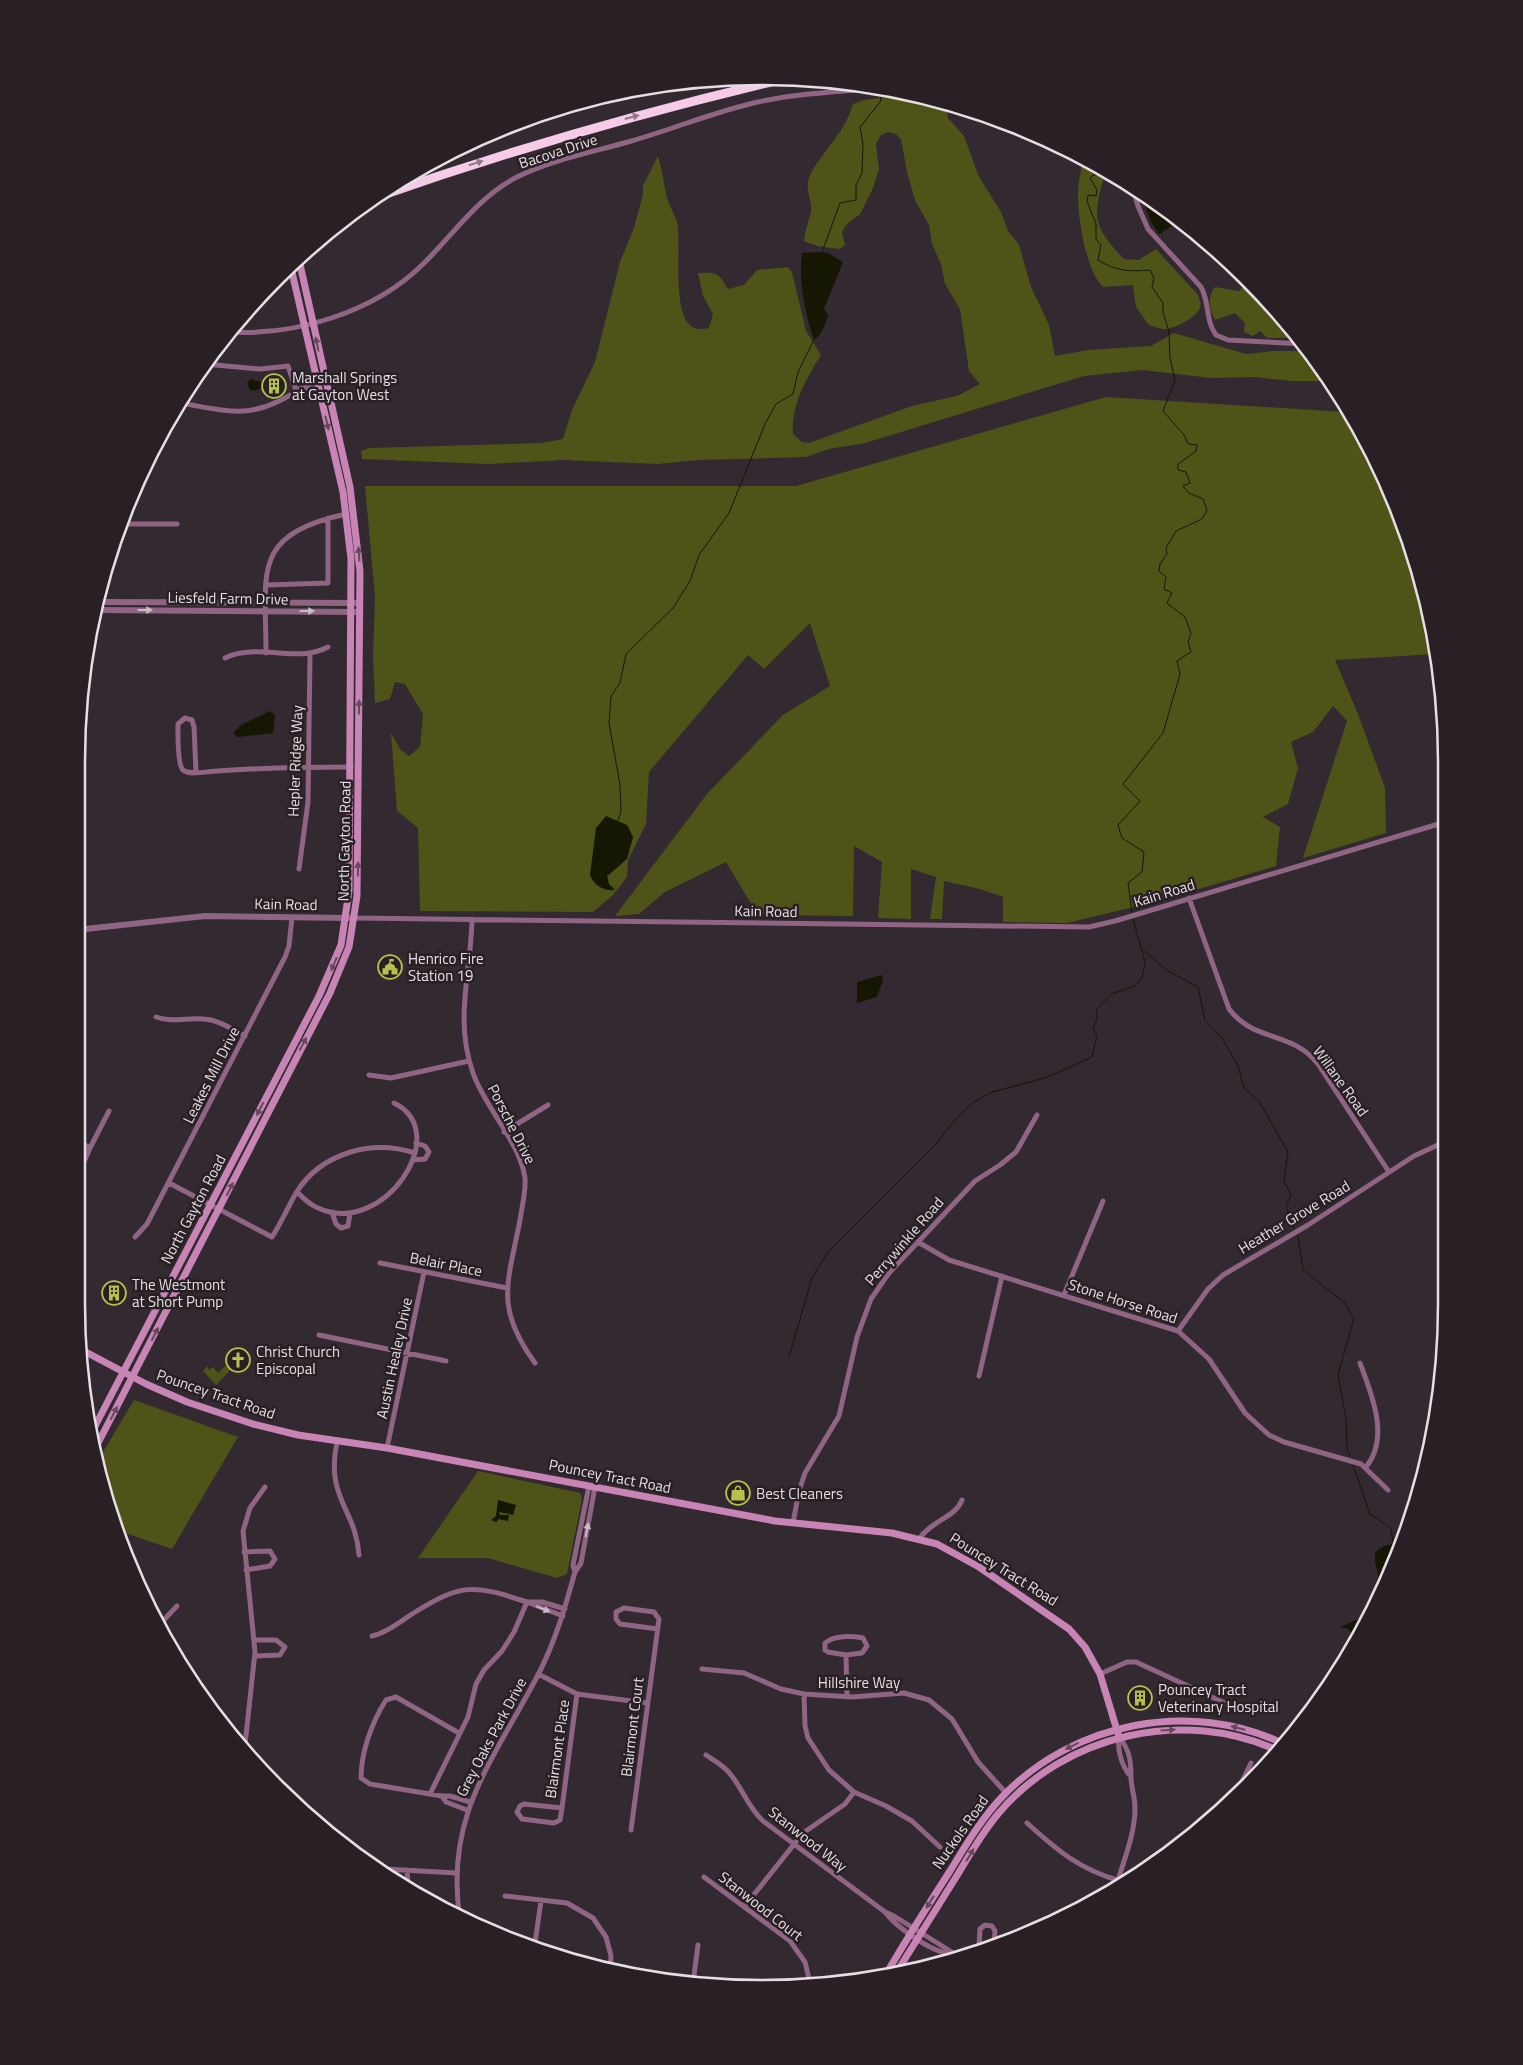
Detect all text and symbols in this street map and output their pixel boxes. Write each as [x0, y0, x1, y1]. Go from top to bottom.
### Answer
one-way arrow [624, 113, 639, 121]
street label: Bacova Drive [516, 127, 600, 175]
one-way arrow [468, 159, 483, 167]
one-way arrow [313, 336, 321, 351]
place label: Marshall Springs at Gayton West [292, 366, 397, 406]
building icon: Marshall Springs at Gayton West [261, 373, 287, 399]
one-way arrow [323, 416, 331, 431]
one-way arrow [354, 546, 362, 562]
street label: Liesfeld Farm Drive [167, 585, 289, 611]
one-way arrow [137, 606, 153, 614]
one-way arrow [300, 607, 316, 615]
one-way arrow [355, 698, 363, 714]
street label: Hepler Ridge Way [282, 705, 308, 817]
street label: North Gayton Road [331, 780, 357, 902]
one-way arrow [354, 861, 362, 877]
street label: Kain Road [1130, 873, 1198, 913]
street label: Kain Road [254, 892, 318, 916]
street label: Kain Road [734, 899, 798, 923]
place label: Henrico Fire Station 19 [408, 947, 484, 987]
public building icon: Henrico Fire Station 19 [377, 954, 403, 980]
one-way arrow [330, 957, 337, 972]
street label: Leakes Mill Drive [177, 1023, 245, 1127]
one-way arrow [299, 1037, 307, 1051]
street label: Willane Road [1307, 1041, 1375, 1121]
street label: Porsche Drive [482, 1080, 542, 1168]
one-way arrow [256, 1102, 264, 1116]
street label: North Gayton Road [155, 1150, 231, 1268]
street label: Heather Grove Road [1234, 1174, 1354, 1260]
one-way arrow [226, 1182, 234, 1196]
street label: Perrywinkle Road [859, 1192, 949, 1290]
street label: Belair Place [408, 1246, 484, 1282]
place label: The Westmont at Short Pump [132, 1273, 226, 1313]
street label: Stone Horse Road [1065, 1273, 1181, 1329]
building icon: The Westmont at Short Pump [101, 1280, 127, 1306]
street label: Austin Healey Drive [370, 1295, 418, 1421]
one-way arrow [151, 1327, 160, 1341]
place label: Christ Church Episcopal [256, 1340, 340, 1380]
church icon: Christ Church Episcopal [225, 1347, 251, 1373]
street label: Pouncey Tract Road [154, 1363, 278, 1425]
one-way arrow [110, 1406, 118, 1420]
street label: Pouncey Tract Road [547, 1453, 673, 1499]
shop icon: Best Cleaners [725, 1480, 751, 1506]
place label: Best Cleaners [756, 1482, 843, 1505]
one-way arrow [583, 1522, 591, 1538]
street label: Pouncey Tract Road [945, 1526, 1063, 1612]
one-way arrow [536, 1605, 550, 1613]
street label: Hillshire Way [818, 1671, 900, 1694]
street label: Grey Oaks Park Drive [450, 1673, 532, 1801]
street label: Blairmont Court [614, 1675, 650, 1778]
place label: Pouncey Tract Veterinary Hospital [1158, 1678, 1279, 1718]
building icon: Pouncey Tract Veterinary Hospital [1127, 1685, 1153, 1711]
street label: Blairmont Place [539, 1698, 575, 1800]
one-way arrow [1231, 1724, 1246, 1732]
one-way arrow [1160, 1726, 1176, 1734]
one-way arrow [1065, 1742, 1080, 1750]
street label: Nuckols Road [926, 1790, 994, 1874]
street label: Stanwood Way [764, 1801, 852, 1877]
one-way arrow [965, 1848, 974, 1861]
street label: Stanwood Court [714, 1866, 809, 1947]
one-way arrow [925, 1895, 935, 1909]

